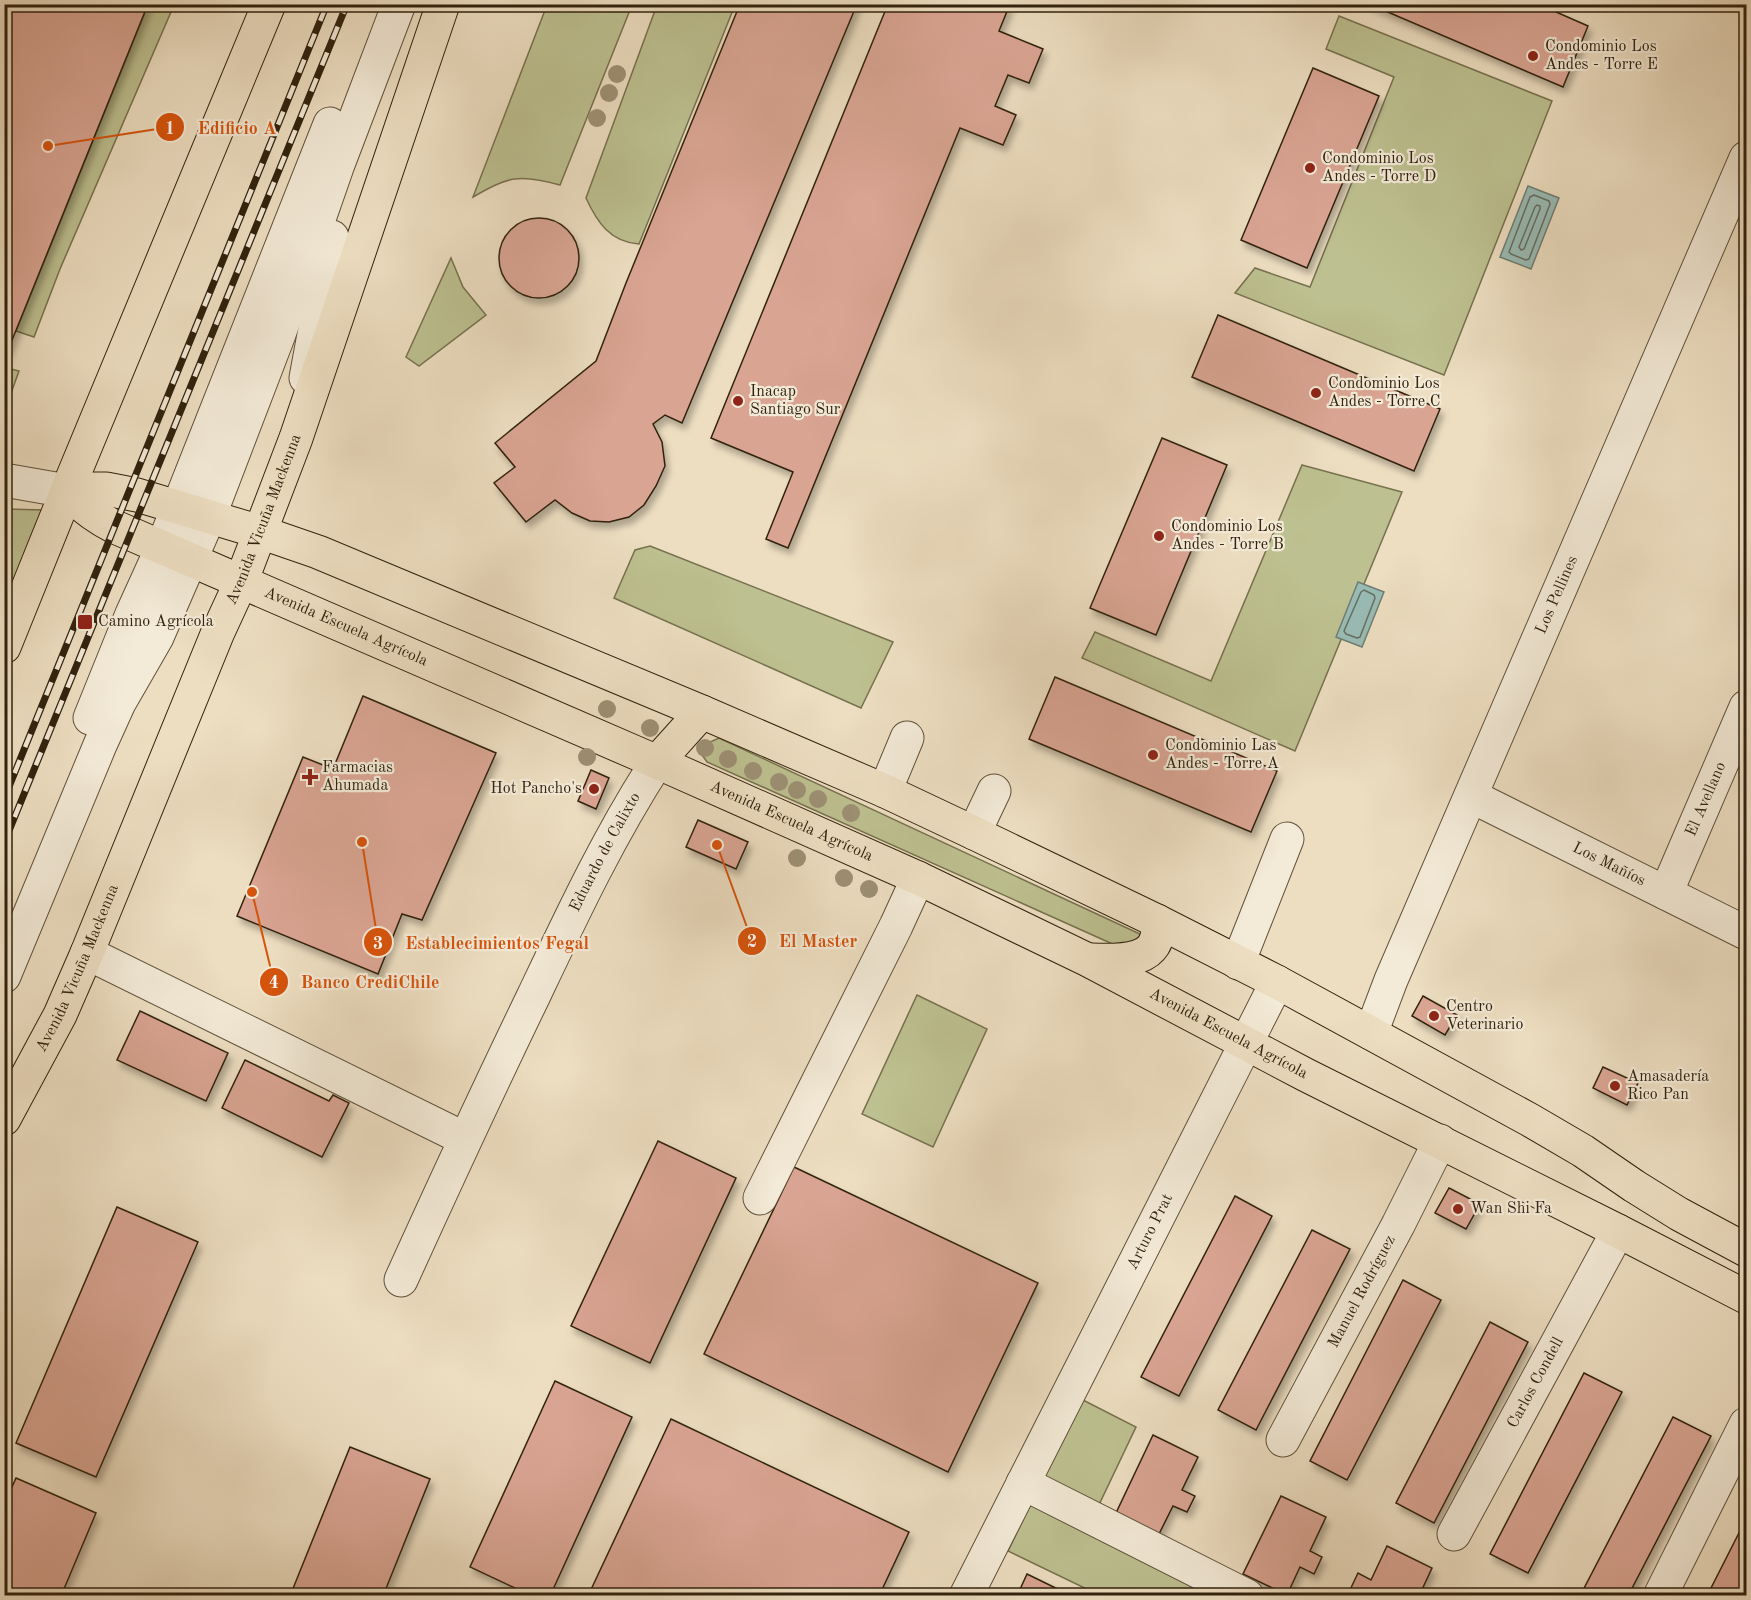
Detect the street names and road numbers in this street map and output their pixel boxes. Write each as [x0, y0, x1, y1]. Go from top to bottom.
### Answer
street label: Avenida Vicuña Mackenna [224, 432, 305, 607]
street label: Los Pellines [1533, 553, 1581, 637]
street label: Avenida Escuela Agrícola [262, 585, 430, 670]
street label: El Avellano [1683, 760, 1729, 839]
street label: Avenida Escuela Agrícola [707, 779, 875, 865]
street label: Eduardo de Calixto [567, 790, 644, 914]
street label: Los Mañíos [1570, 840, 1648, 890]
street label: Avenida Vicuña Mackenna [34, 882, 122, 1055]
street label: Avenida Escuela Agrícola [1146, 986, 1310, 1082]
street label: Arturo Prat [1124, 1191, 1176, 1273]
street label: Manuel Rodríguez [1326, 1233, 1399, 1351]
street label: Carlos Condell [1505, 1335, 1567, 1431]

